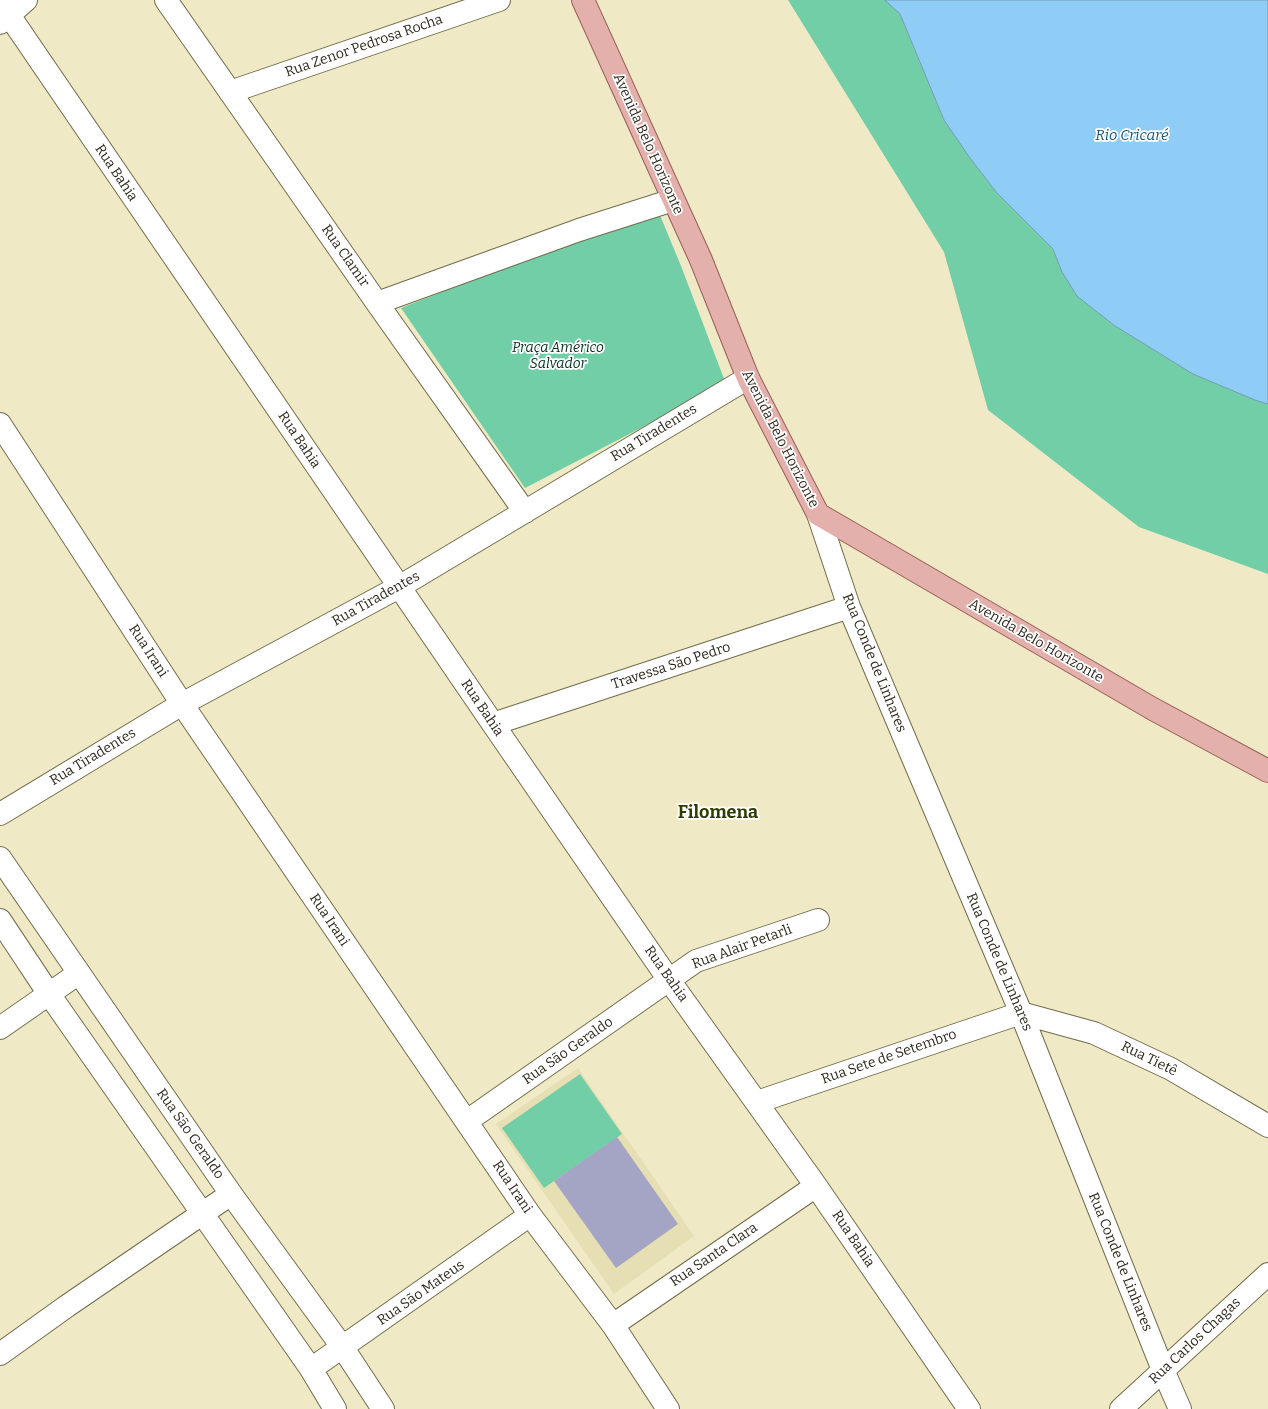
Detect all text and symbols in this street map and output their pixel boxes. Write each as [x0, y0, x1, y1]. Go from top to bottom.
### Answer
street label: Rua Zenor Pedrosa Rocha [283, 11, 445, 81]
street label: Avenida Belo Horizonte [609, 71, 687, 217]
water label: Rio Cricaré [1095, 127, 1169, 145]
street label: Rua Bahia [91, 141, 141, 205]
street label: Rua Clamir [317, 222, 373, 290]
park label: Praça Américo Salvador [512, 340, 604, 372]
street label: Avenida Belo Horizonte [738, 367, 822, 511]
street label: Rua Tiradentes [608, 401, 700, 465]
street label: Rua Bahia [274, 408, 324, 472]
street label: Rua Tiradentes [329, 568, 423, 630]
street label: Rua Conde de Linhares [838, 591, 910, 735]
street label: Avenida Belo Horizonte [966, 596, 1106, 686]
street label: Rua Irani [125, 621, 171, 681]
street label: Travessa São Pedro [609, 639, 733, 693]
street label: Rua Bahia [457, 676, 507, 740]
street label: Rua Tiradentes [47, 725, 139, 789]
district label: Filomena [678, 802, 758, 824]
street label: Rua Conde de Linhares [962, 890, 1036, 1034]
street label: Rua Irani [305, 891, 353, 949]
street label: Rua Alair Petarli [690, 921, 794, 973]
street label: Rua Bahia [641, 943, 691, 1005]
street label: Rua São Geraldo [520, 1014, 616, 1088]
street label: Rua Sete de Setembro [819, 1026, 959, 1088]
street label: Rua Tietê [1118, 1038, 1180, 1080]
street label: Rua São Geraldo [153, 1086, 227, 1182]
street label: Rua Irani [488, 1158, 536, 1216]
street label: Rua Conde de Linhares [1084, 1190, 1156, 1334]
street label: Rua Bahia [828, 1207, 878, 1271]
street label: Rua Santa Clara [667, 1220, 761, 1290]
street label: Rua São Mateus [374, 1257, 468, 1329]
street label: Rua Carlos Chagas [1146, 1294, 1244, 1388]

